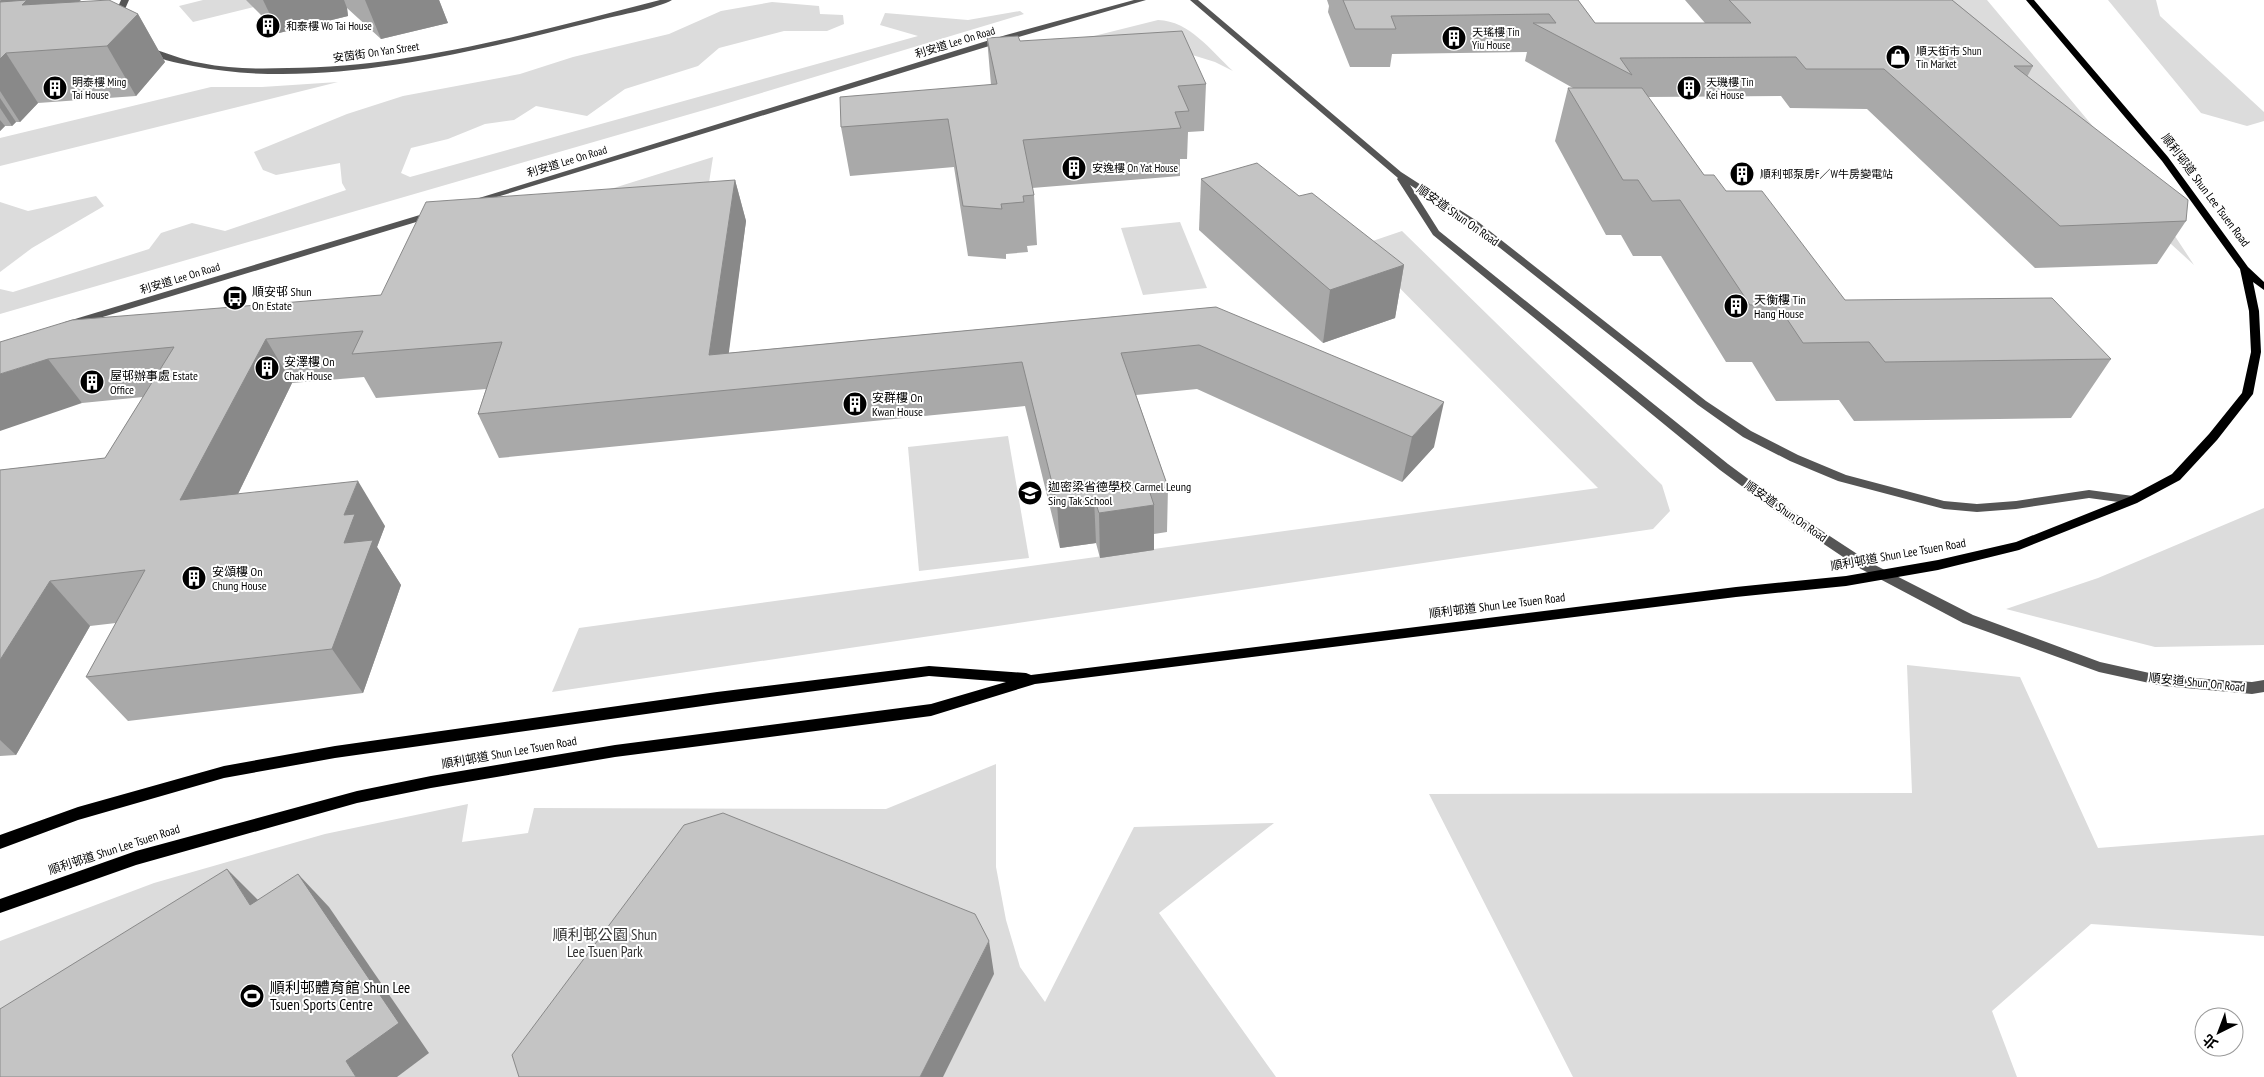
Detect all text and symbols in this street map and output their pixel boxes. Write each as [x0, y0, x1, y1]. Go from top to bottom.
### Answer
building icon: 和泰樓 Wo Tai House [255, 13, 281, 39]
place label: 和泰樓 Wo Tai House [286, 19, 372, 33]
street label: 利安道 Lee On Road [913, 23, 997, 61]
building icon: 天瑤樓 Tin Yiu House [1441, 25, 1467, 51]
place label: 天瑤樓 Tin Yiu House [1472, 25, 1520, 52]
street label: 安茵街 On Yan Street [332, 39, 420, 65]
shop icon: 順天街市 Shun Tin Market [1885, 44, 1911, 70]
place label: 順天街市 Shun Tin Market [1916, 44, 1982, 71]
building icon: 明泰樓 Ming Tai House [42, 75, 68, 101]
place label: 明泰樓 Ming Tai House [72, 75, 127, 102]
building icon: 天璣樓 Tin Kei House [1676, 75, 1702, 101]
place label: 天璣樓 Tin Kei House [1706, 75, 1754, 102]
street label: 順利邨道 Shun Lee Tsuen Road [2159, 131, 2253, 249]
street label: 利安道 Lee On Road [525, 142, 609, 180]
building icon: 安逸樓 On Yat House [1061, 155, 1087, 181]
place label: 安逸樓 On Yat House [1092, 161, 1179, 175]
building icon: 順利邨泵房F／W牛房變電站 [1729, 161, 1755, 187]
place label: 順利邨泵房F／W牛房變電站 [1760, 167, 1893, 181]
street label: 順安道 Shun On Road [1414, 181, 1502, 249]
street label: 利安道 Lee On Road [138, 259, 222, 297]
place label: 順安邨 Shun On Estate [252, 284, 311, 313]
bus stop icon: 順安邨 Shun On Estate [222, 285, 248, 311]
place label: 天衡樓 Tin Hang House [1754, 292, 1806, 321]
building icon: 天衡樓 Tin Hang House [1723, 293, 1749, 319]
place label: 安澤樓 On Chak House [284, 354, 334, 383]
building icon: 安澤樓 On Chak House [254, 355, 280, 381]
place label: 屋邨辦事處 Estate Office [110, 368, 198, 397]
building icon: 屋邨辦事處 Estate Office [79, 369, 105, 395]
place label: 安群樓 On Kwan House [872, 390, 923, 419]
building icon: 安群樓 On Kwan House [842, 391, 868, 417]
street label: 順安道 Shun On Road [1742, 477, 1830, 545]
place label: 迦密梁省德學校 Carmel Leung Sing Tak School [1048, 479, 1191, 508]
school or university icon: 迦密梁省德學校 Carmel Leung Sing Tak School [1017, 480, 1043, 506]
street label: 順利邨道 Shun Lee Tsuen Road [1829, 535, 1967, 573]
place label: 安頌樓 On Chung House [212, 564, 267, 593]
building icon: 安頌樓 On Chung House [181, 565, 207, 591]
street label: 順利邨道 Shun Lee Tsuen Road [1428, 589, 1566, 621]
street label: 順安道 Shun On Road [2148, 669, 2246, 695]
street label: 順利邨道 Shun Lee Tsuen Road [440, 733, 578, 771]
street label: 順利邨道 Shun Lee Tsuen Road [46, 821, 182, 877]
park label: 順利邨公園 Shun Lee Tsuen Park [553, 925, 657, 961]
place label: 順利邨體育館 Shun Lee Tsuen Sports Centre [270, 978, 410, 1014]
sports icon: 順利邨體育館 Shun Lee Tsuen Sports Centre [239, 983, 265, 1009]
north arrow [2194, 1007, 2244, 1057]
text: 北 [2199, 1030, 2222, 1053]

